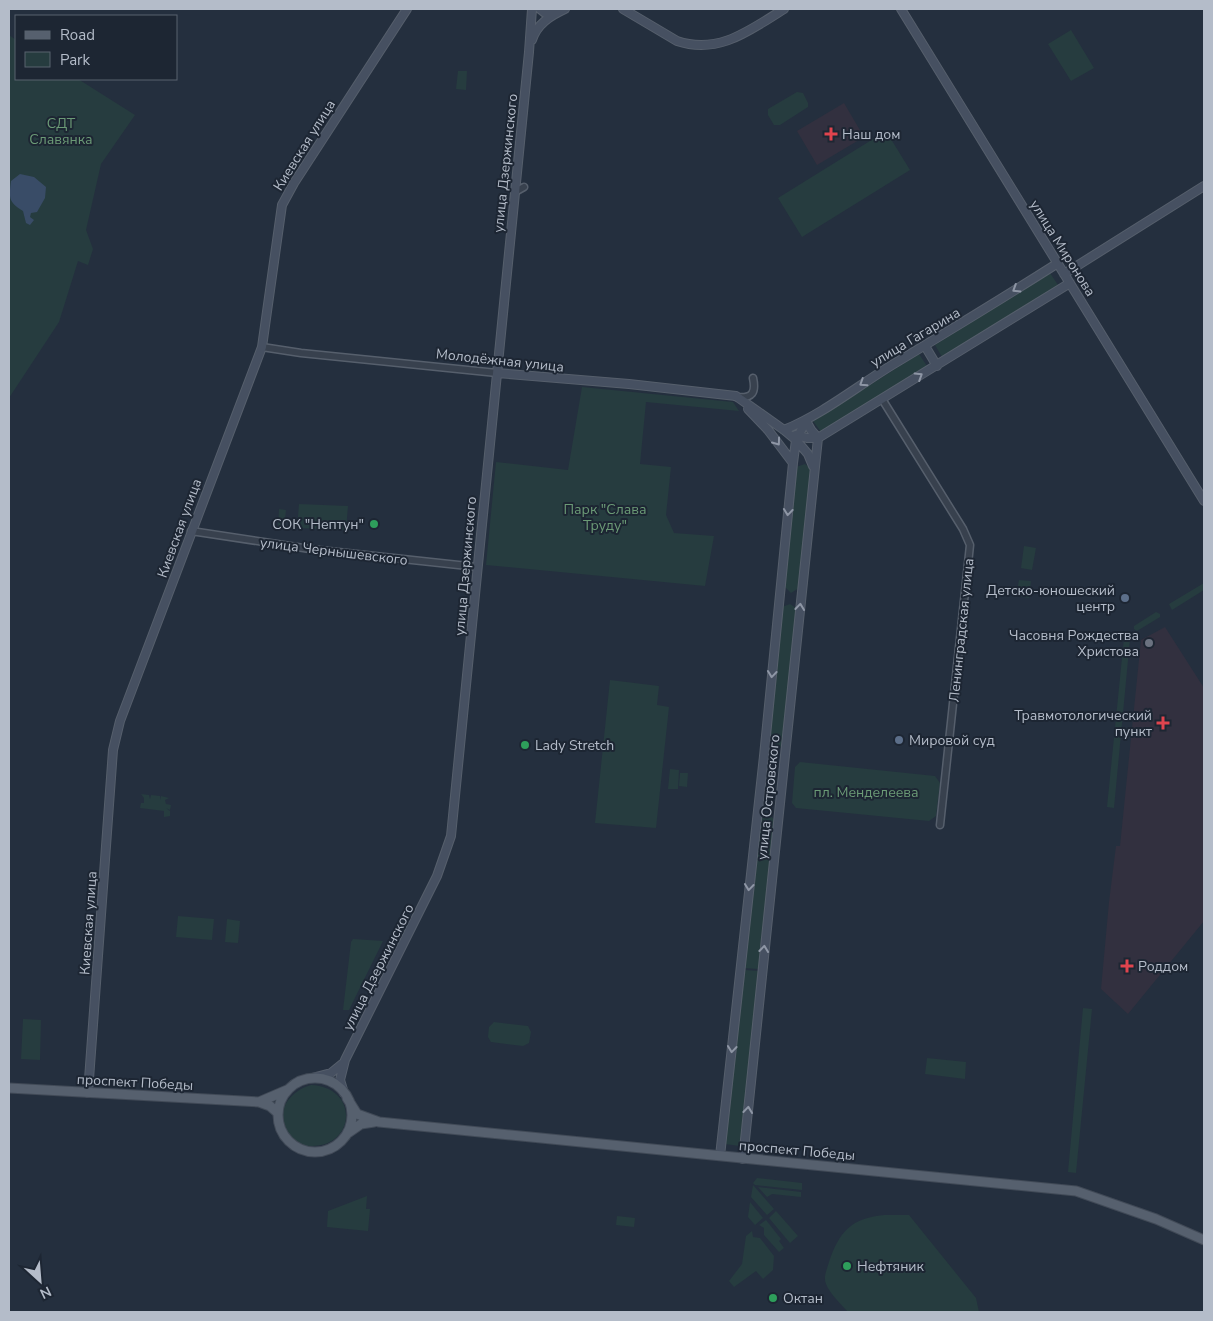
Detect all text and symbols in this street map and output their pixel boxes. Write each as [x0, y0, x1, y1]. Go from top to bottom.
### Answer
legend [15, 15, 178, 80]
text: Road [60, 25, 95, 45]
text: Park [60, 50, 90, 70]
street label: улица Дзержинского [489, 93, 522, 234]
street label: Киевская улица [269, 96, 340, 194]
park label: СДТ Славянка [29, 114, 93, 149]
place label: Наш дом [842, 125, 900, 144]
marker: Наш дом [824, 127, 838, 141]
street label: улица Миронова [1025, 196, 1100, 300]
one-way arrow [1013, 283, 1022, 293]
street label: улица Гагарина [867, 303, 964, 372]
street label: Молодёжная улица [435, 344, 565, 377]
one-way arrow [914, 373, 923, 383]
one-way arrow [859, 377, 868, 387]
one-way arrow [771, 436, 780, 446]
street label: Киевская улица [153, 476, 206, 580]
street label: улица Дзержинского [450, 496, 481, 636]
park label: Парк "Слава Труду" [563, 500, 647, 535]
one-way arrow [783, 508, 794, 516]
place label: СОК "Нептун" [272, 515, 364, 534]
marker: СОК "Нептун" [368, 518, 380, 530]
street label: улица Чернышевского [259, 533, 409, 570]
street label: Ленинградская улица [944, 557, 978, 703]
place label: Детско-юношеский центр [986, 581, 1115, 616]
marker: Детско-юношеский центр [1119, 592, 1131, 604]
one-way arrow [794, 603, 805, 611]
place label: Часовня Рождества Христова [1009, 626, 1139, 661]
marker: Часовня Рождества Христова [1143, 637, 1155, 649]
one-way arrow [767, 670, 778, 678]
place label: Травмотологический пункт [1014, 706, 1153, 741]
marker: Травмотологический пункт [1156, 716, 1170, 730]
place label: Мировой суд [909, 731, 995, 750]
street label: улица Островского [752, 733, 785, 861]
marker: Мировой суд [893, 734, 905, 746]
place label: Lady Stretch [535, 736, 614, 755]
marker: Lady Stretch [519, 739, 531, 751]
park label: пл. Менделеева [813, 783, 919, 802]
street label: Киевская улица [75, 870, 102, 976]
one-way arrow [744, 884, 755, 892]
street label: улица Дзержинского [338, 901, 419, 1034]
one-way arrow [759, 944, 770, 952]
place label: Роддом [1138, 957, 1188, 976]
marker: Роддом [1120, 959, 1134, 973]
one-way arrow [727, 1045, 738, 1053]
street label: проспект Победы [76, 1070, 194, 1095]
one-way arrow [742, 1106, 753, 1114]
street label: проспект Победы [738, 1136, 856, 1165]
north arrow [15, 1256, 65, 1306]
place label: Нефтяник [857, 1257, 925, 1276]
marker: Нефтяник [841, 1260, 853, 1272]
text: N [37, 1281, 54, 1303]
place label: Октан [783, 1289, 823, 1308]
marker: Октан [767, 1292, 779, 1304]

